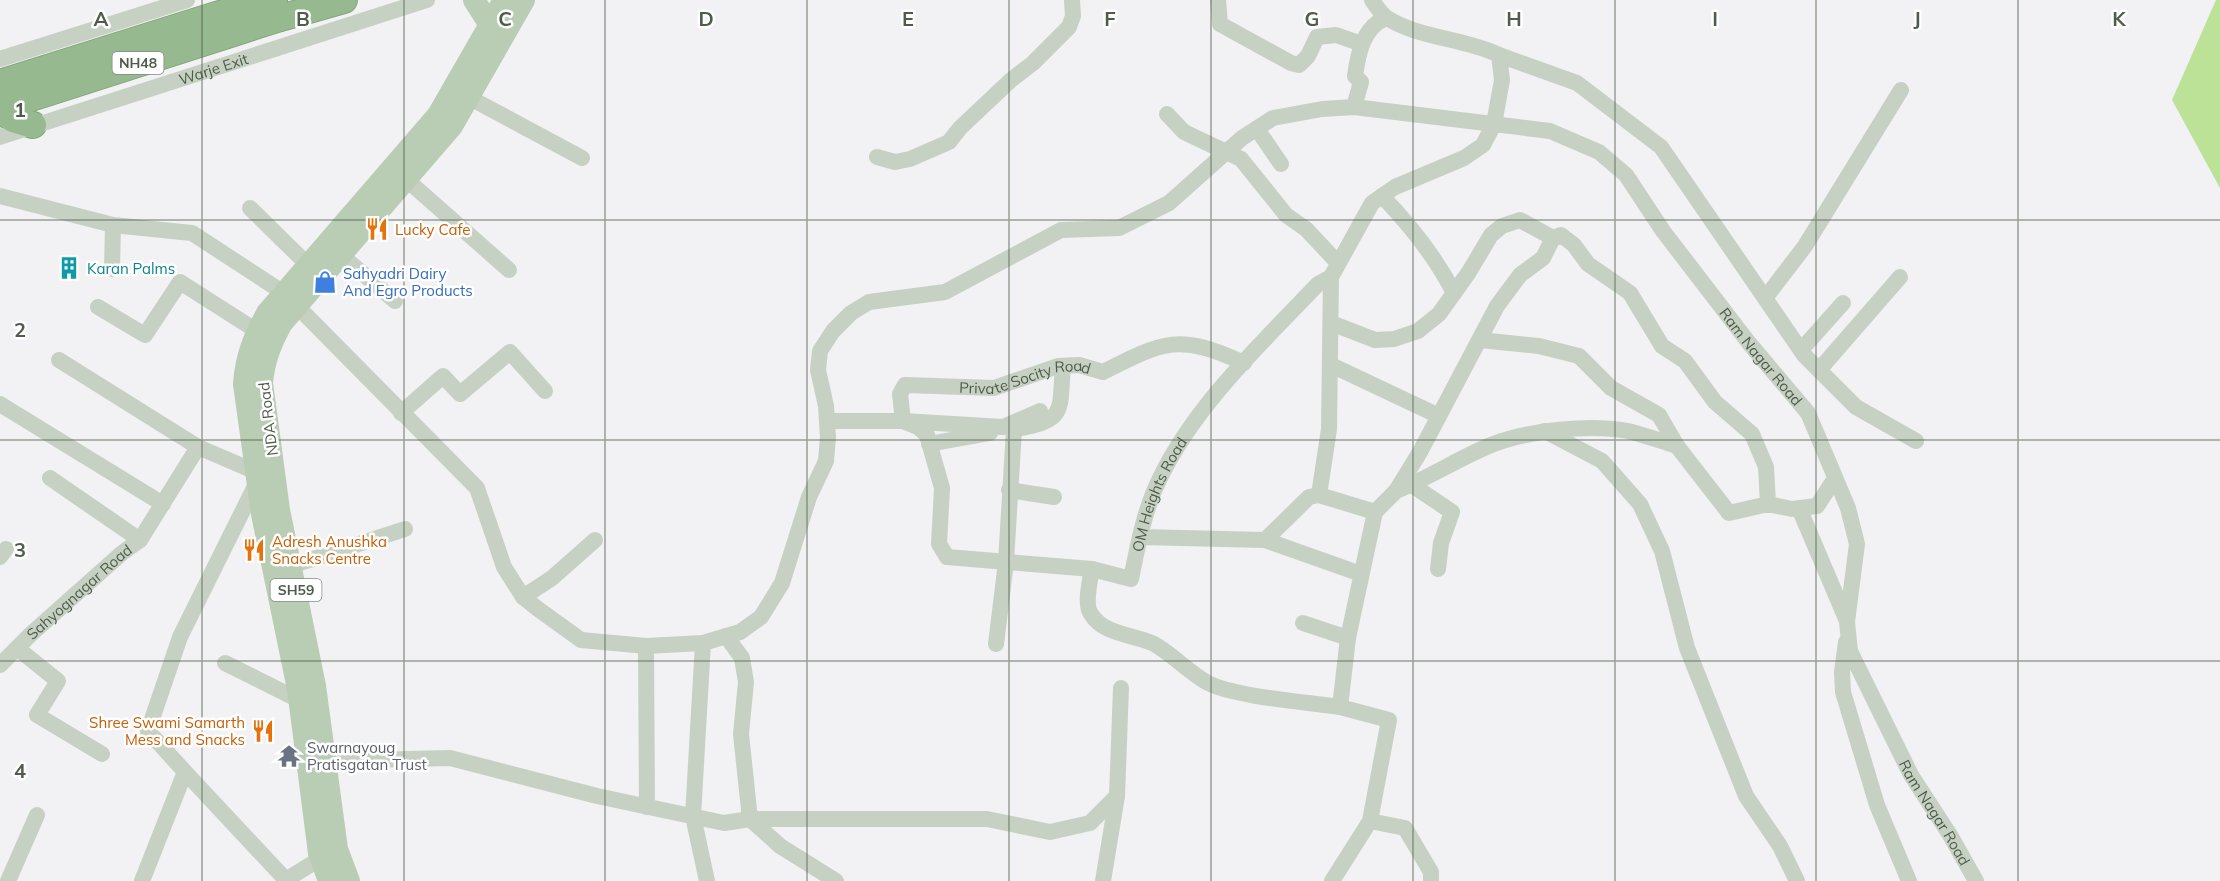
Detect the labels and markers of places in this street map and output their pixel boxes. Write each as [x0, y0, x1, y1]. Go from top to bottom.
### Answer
restaurant icon: Lucky Cafe [364, 216, 390, 242]
place label: Lucky Cafe [395, 220, 471, 239]
building icon: Karan Palms [56, 255, 82, 281]
place label: Karan Palms [87, 259, 175, 278]
place label: Sahyadri Dairy And Egro Products [343, 264, 473, 300]
shop icon: Sahyadri Dairy And Egro Products [312, 269, 338, 295]
place label: Adresh Anushka Snacks Centre [272, 532, 387, 568]
restaurant icon: Adresh Anushka Snacks Centre [241, 537, 267, 563]
place label: Shree Swami Samarth Mess and Snacks [89, 713, 245, 749]
restaurant icon: Shree Swami Samarth Mess and Snacks [250, 718, 276, 744]
place label: Swarnayoug Pratisgatan Trust [307, 738, 427, 774]
temple icon: Swarnayoug Pratisgatan Trust [276, 743, 302, 769]

